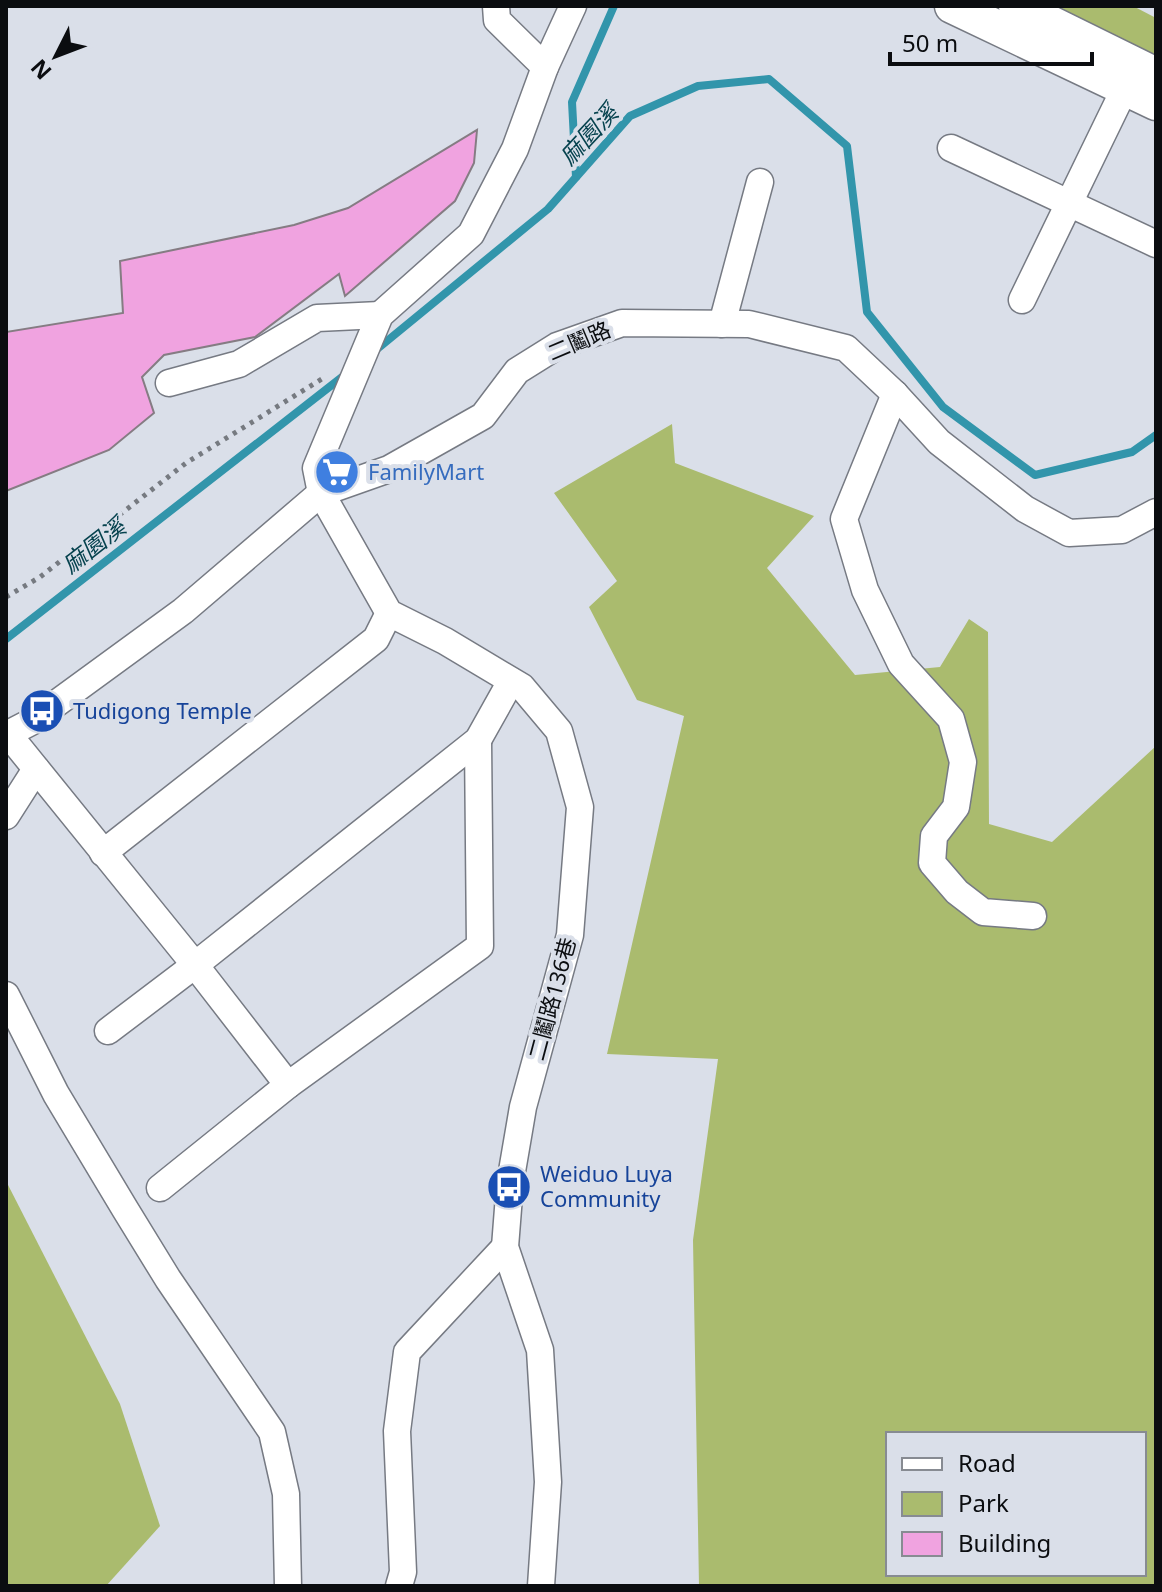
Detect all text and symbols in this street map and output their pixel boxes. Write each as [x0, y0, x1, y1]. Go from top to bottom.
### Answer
north arrow [16, 16, 96, 96]
scale bar [890, 16, 1092, 66]
text: 50 m [902, 26, 958, 59]
text: N [23, 53, 58, 87]
water label: 麻園溪 [551, 94, 627, 172]
street label: 二鬮路 [542, 313, 615, 367]
supermarket icon: FamilyMart [313, 448, 361, 496]
place label: FamilyMart [368, 456, 484, 486]
water label: 麻園溪 [55, 508, 134, 580]
bus stop icon: Tudigong Temple [18, 687, 66, 735]
place label: Tudigong Temple [73, 695, 252, 725]
street label: 二鬮路136巷 [520, 934, 582, 1063]
place label: Weiduo Luya Community [540, 1158, 673, 1213]
bus stop icon: Weiduo Luya Community [485, 1163, 533, 1211]
legend [886, 1432, 1146, 1576]
text: Road [958, 1446, 1016, 1479]
text: Park [958, 1486, 1009, 1519]
text: Building [958, 1526, 1051, 1559]

